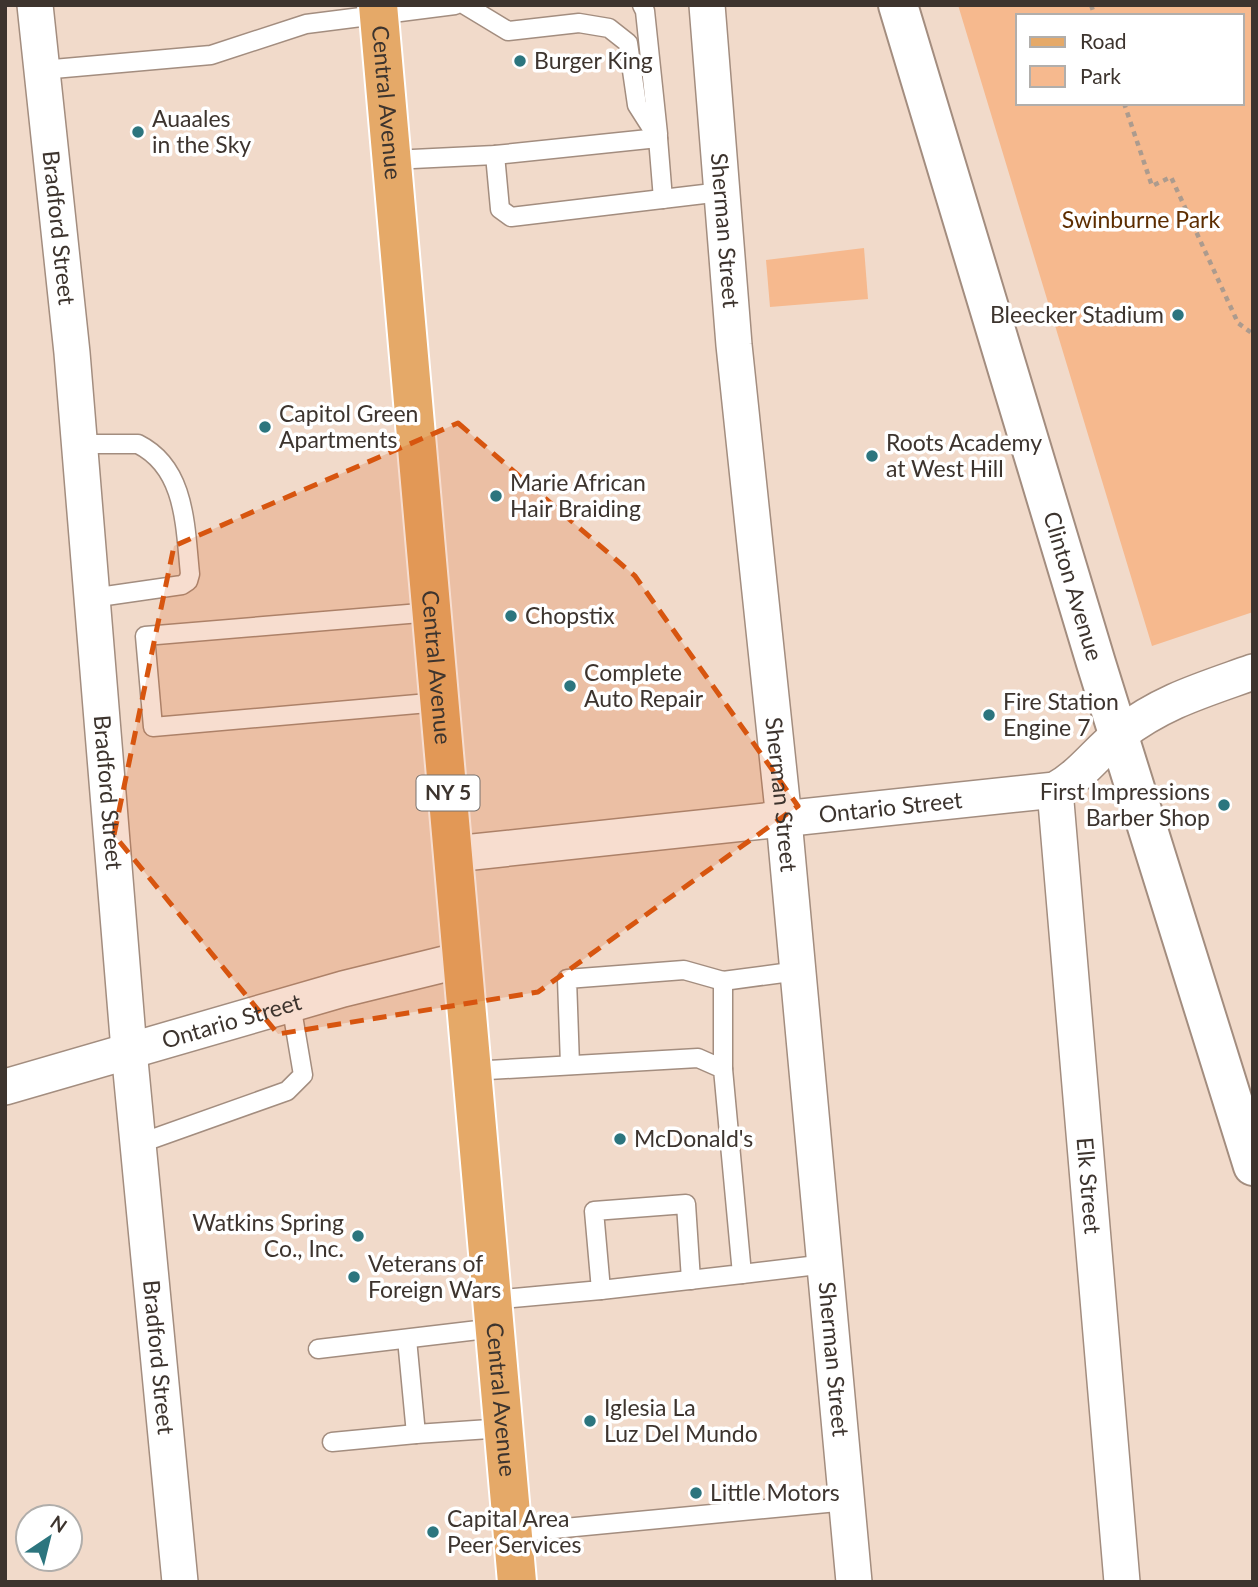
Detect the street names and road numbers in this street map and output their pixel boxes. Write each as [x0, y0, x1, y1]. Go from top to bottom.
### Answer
street label: Central Avenue [367, 24, 408, 181]
street label: Bradford Street [38, 149, 82, 307]
street label: Sherman Street [706, 152, 746, 310]
street label: Clinton Avenue [1038, 508, 1110, 664]
street label: Central Avenue [417, 589, 458, 746]
street label: Bradford Street [89, 714, 129, 872]
street label: Sherman Street [760, 716, 804, 874]
road number: NY 5 [416, 776, 480, 810]
street label: Ontario Street [817, 785, 964, 828]
street label: Ontario Street [158, 987, 305, 1054]
street label: Elk Street [1071, 1136, 1108, 1236]
street label: Bradford Street [138, 1279, 181, 1437]
street label: Sherman Street [813, 1280, 856, 1438]
street label: Central Avenue [481, 1321, 523, 1478]

